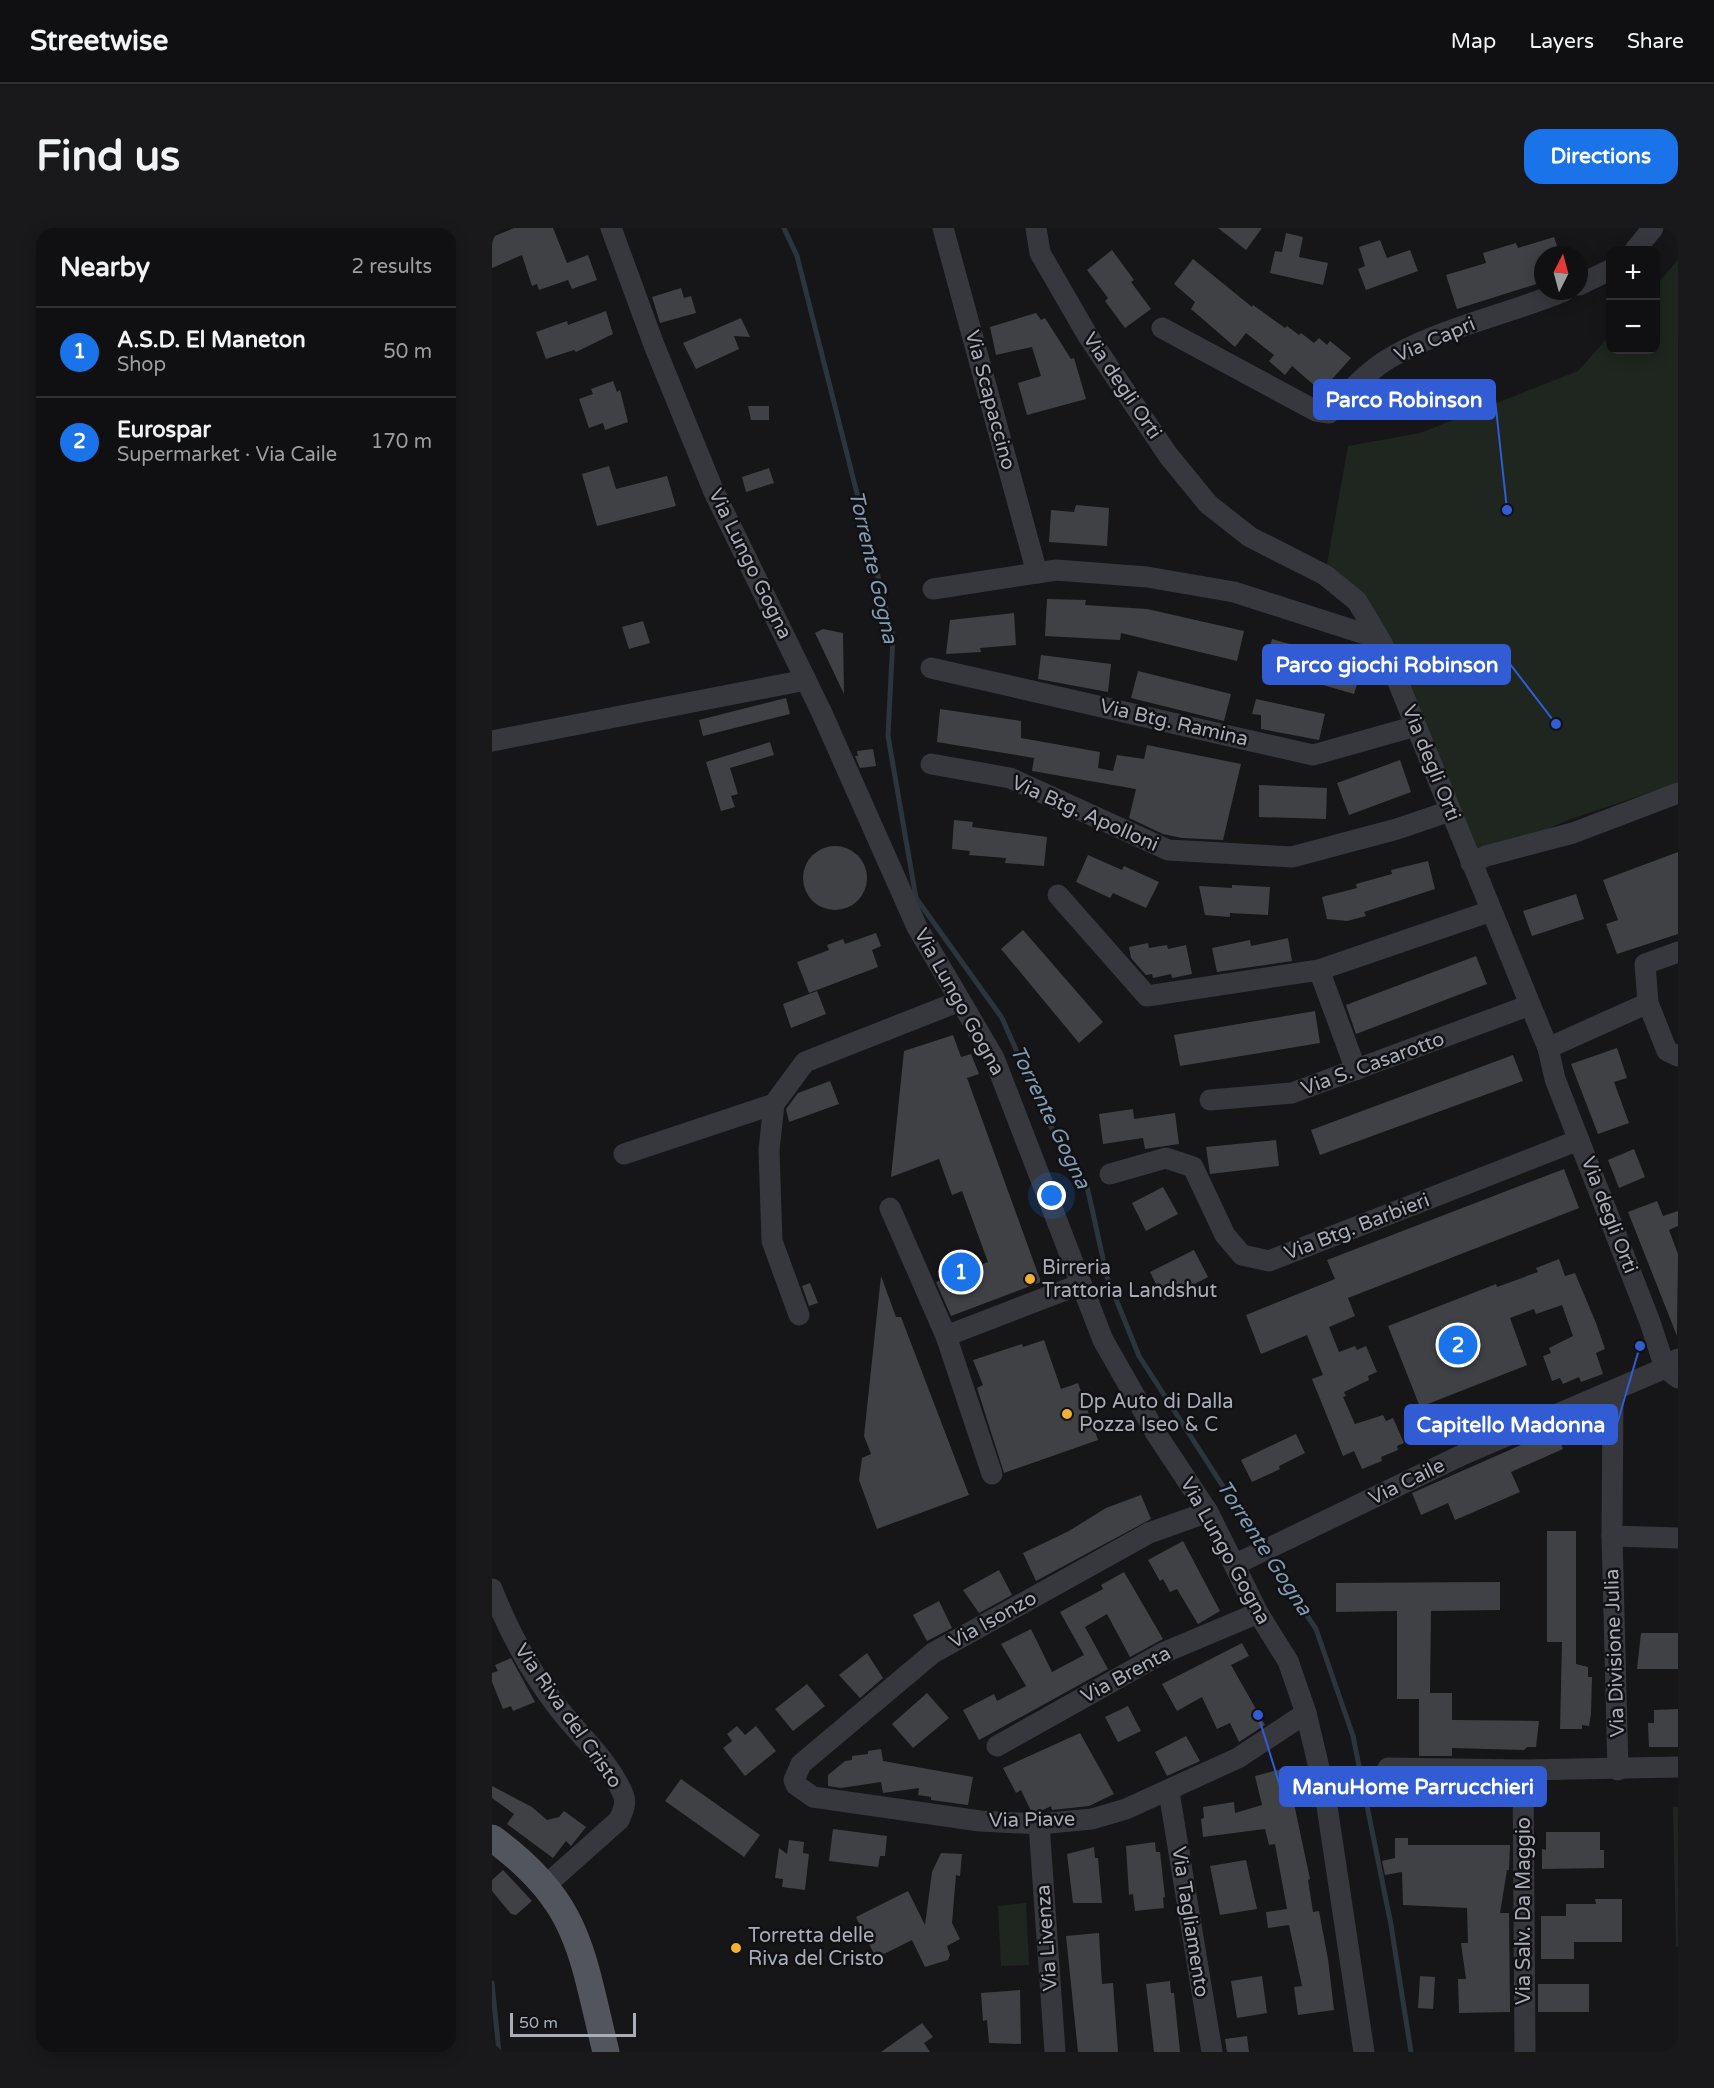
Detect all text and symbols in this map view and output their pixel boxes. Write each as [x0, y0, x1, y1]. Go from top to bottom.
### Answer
text: Streetwise [30, 24, 168, 58]
text: Map [1451, 29, 1496, 54]
text: Layers [1529, 29, 1594, 54]
text: Share [1627, 29, 1684, 54]
button: Directions [1524, 129, 1678, 184]
text: Find us [36, 131, 180, 182]
north arrow [1534, 246, 1588, 300]
map controls [1606, 246, 1660, 354]
button: + [1606, 246, 1660, 300]
text: Nearby [60, 252, 150, 283]
text: 2 results [352, 255, 432, 279]
button: − [1606, 300, 1660, 354]
street label: Via Capri [1391, 312, 1479, 368]
text: A.S.D. El Maneton [117, 327, 306, 353]
street label: Via Scapaccino [960, 327, 1020, 473]
street label: Via degli Orti [1078, 328, 1166, 444]
text: 1 [73, 340, 86, 364]
text: 50 m [383, 340, 432, 364]
text: Shop [117, 353, 166, 377]
callout: Parco Robinson [1314, 380, 1495, 419]
text: Parco Robinson [1325, 388, 1483, 413]
text: Eurospar [117, 417, 211, 443]
text: 2 [73, 430, 86, 454]
text: 170 m [371, 430, 432, 454]
text: Supermarket · Via Caile [117, 443, 337, 467]
street label: Via Lungo Gogna [703, 485, 797, 643]
water label: Torrente Gogna [843, 488, 903, 647]
callout: Parco giochi Robinson [1263, 645, 1510, 684]
text: Parco giochi Robinson [1276, 653, 1498, 678]
street label: Via Btg. Ramina [1098, 694, 1250, 752]
street label: Via degli Orti [1397, 701, 1465, 825]
street label: Via Btg. Apolloni [1008, 771, 1162, 857]
street label: Via Lungo Gogna [909, 924, 1009, 1080]
street label: Via S. Casarotto [1298, 1027, 1448, 1101]
water label: Torrente Gogna [1005, 1041, 1096, 1194]
street label: Via degli Orti [1576, 1153, 1642, 1277]
your location [1037, 1181, 1066, 1210]
street label: Via Btg. Barbieri [1281, 1188, 1433, 1266]
pin: 1 [942, 1250, 980, 1294]
place label: Birreria Trattoria Landshut [1042, 1256, 1217, 1303]
marker: Birreria Trattoria Landshut [1023, 1272, 1037, 1286]
pin: 2 [1438, 1322, 1478, 1368]
place label: Dp Auto di Dalla Pozza Iseo & C [1079, 1390, 1233, 1437]
callout: Capitello Madonna [1405, 1405, 1617, 1444]
marker: Dp Auto di Dalla Pozza Iseo & C [1060, 1407, 1074, 1421]
text: Capitello Madonna [1417, 1413, 1605, 1438]
street label: Via Caile [1365, 1453, 1449, 1511]
street label: Via Lungo Gogna [1175, 1473, 1275, 1629]
water label: Torrente Gogna [1211, 1476, 1318, 1621]
street label: Via Divisione Julia [1600, 1568, 1630, 1738]
street label: Via Isonzo [945, 1586, 1041, 1654]
street label: Via Riva del Cristo [509, 1639, 627, 1793]
street label: Via Brenta [1077, 1641, 1175, 1709]
callout: ManuHome Parrucchieri [1280, 1767, 1546, 1806]
text: ManuHome Parrucchieri [1292, 1775, 1534, 1800]
street label: Via Piave [989, 1807, 1075, 1833]
street label: Via Salv. Da Maggio [1512, 1817, 1536, 2005]
street label: Via Tagliamento [1166, 1845, 1214, 1999]
street label: Via Livenza [1031, 1884, 1063, 1992]
place label: Torretta delle Riva del Cristo [748, 1924, 884, 1971]
marker: Torretta delle Riva del Cristo [729, 1941, 743, 1955]
scale bar [510, 2010, 636, 2038]
text: 50 m [519, 2013, 558, 2033]

